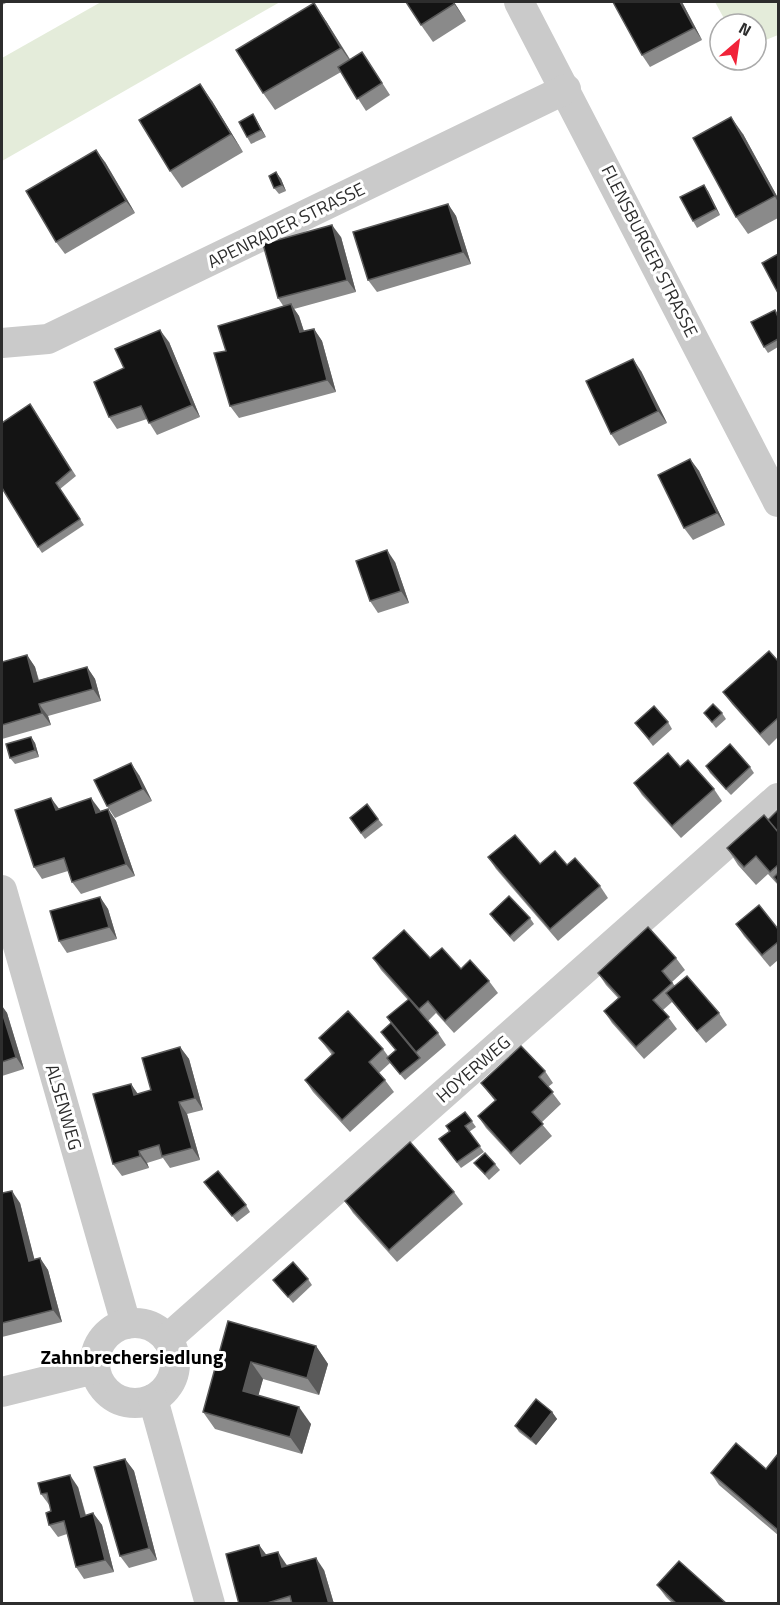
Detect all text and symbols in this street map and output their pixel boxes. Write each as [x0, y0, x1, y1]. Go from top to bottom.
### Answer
north arrow [708, 12, 768, 72]
text: N [735, 16, 756, 42]
street label: FLENSBURGER STRASSE [595, 160, 705, 342]
street label: APENRADER STRASSE [203, 175, 369, 275]
street label: HOYERWEG [430, 1029, 516, 1109]
street label: ALSENWEG [39, 1061, 89, 1153]
district label: Zahnbrechersiedlung [40, 1341, 224, 1372]

